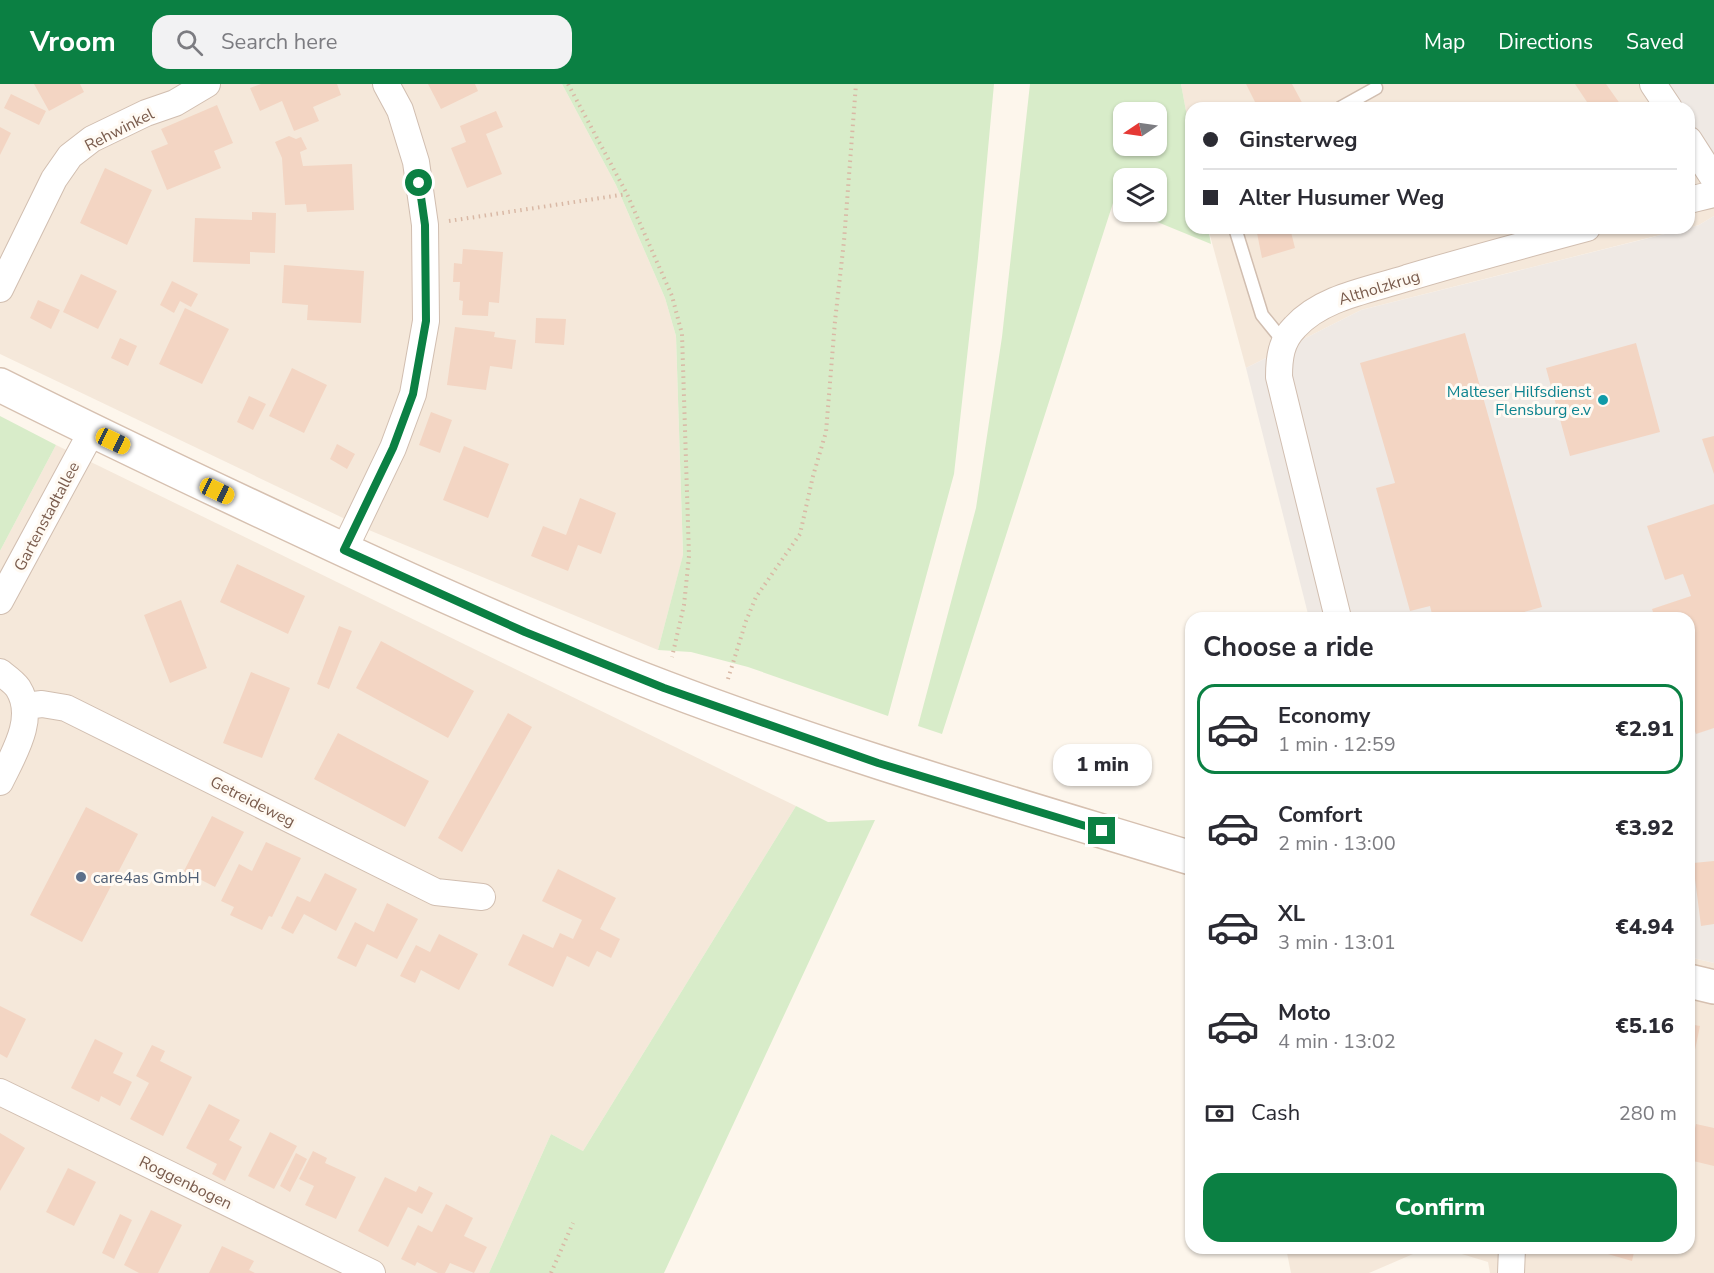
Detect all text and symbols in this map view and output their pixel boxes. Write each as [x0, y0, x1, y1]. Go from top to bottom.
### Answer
search box [152, 15, 572, 69]
text: Vroom [30, 23, 116, 61]
icon: search [173, 26, 206, 59]
text: Search here [221, 27, 338, 57]
text: Map [1424, 28, 1465, 56]
text: Directions [1498, 28, 1593, 56]
text: Saved [1626, 28, 1684, 56]
north arrow [1113, 102, 1167, 156]
map controls [1113, 102, 1167, 222]
street label: Rehwinkel [81, 103, 158, 157]
text: Ginsterweg [1239, 125, 1358, 155]
button: layers [1113, 168, 1167, 222]
route start [405, 169, 432, 196]
text: Alter Husumer Weg [1239, 183, 1444, 213]
street label: Altholzkrug [1336, 265, 1423, 311]
place label: Malteser Hilfsdienst Flensburg e.v [1447, 381, 1592, 421]
marker: Malteser Hilfsdienst Flensburg e.v [1596, 393, 1610, 407]
car [93, 425, 133, 457]
street label: Gartenstadtallee [9, 458, 85, 575]
car [197, 475, 237, 507]
text: Choose a ride [1203, 629, 1374, 666]
text: Economy [1278, 701, 1370, 731]
icon: car [1206, 702, 1260, 756]
text: €2.91 [1615, 714, 1674, 744]
text: 1 min · 12:59 [1278, 731, 1396, 758]
callout: 1 min [1052, 744, 1152, 786]
text: 1 min [1076, 751, 1129, 778]
street label: Getreideweg [206, 771, 299, 833]
text: Comfort [1278, 800, 1362, 830]
icon: car [1206, 801, 1260, 855]
text: €3.92 [1615, 813, 1674, 843]
route end [1088, 817, 1115, 844]
text: 2 min · 13:00 [1278, 830, 1396, 857]
place label: care4as GmbH [93, 867, 200, 889]
marker: care4as GmbH [74, 870, 88, 884]
text: XL [1278, 899, 1305, 929]
icon: car [1206, 900, 1260, 954]
text: €4.94 [1615, 912, 1674, 942]
text: 3 min · 13:01 [1278, 929, 1396, 956]
text: Moto [1278, 998, 1331, 1028]
icon: car [1206, 999, 1260, 1053]
text: €5.16 [1615, 1011, 1674, 1041]
text: 4 min · 13:02 [1278, 1028, 1396, 1055]
icon: cash [1203, 1097, 1236, 1130]
text: Cash [1251, 1098, 1300, 1128]
text: 280 m [1619, 1100, 1677, 1127]
street label: Roggenbogen [135, 1151, 236, 1215]
button: Confirm [1203, 1173, 1677, 1242]

